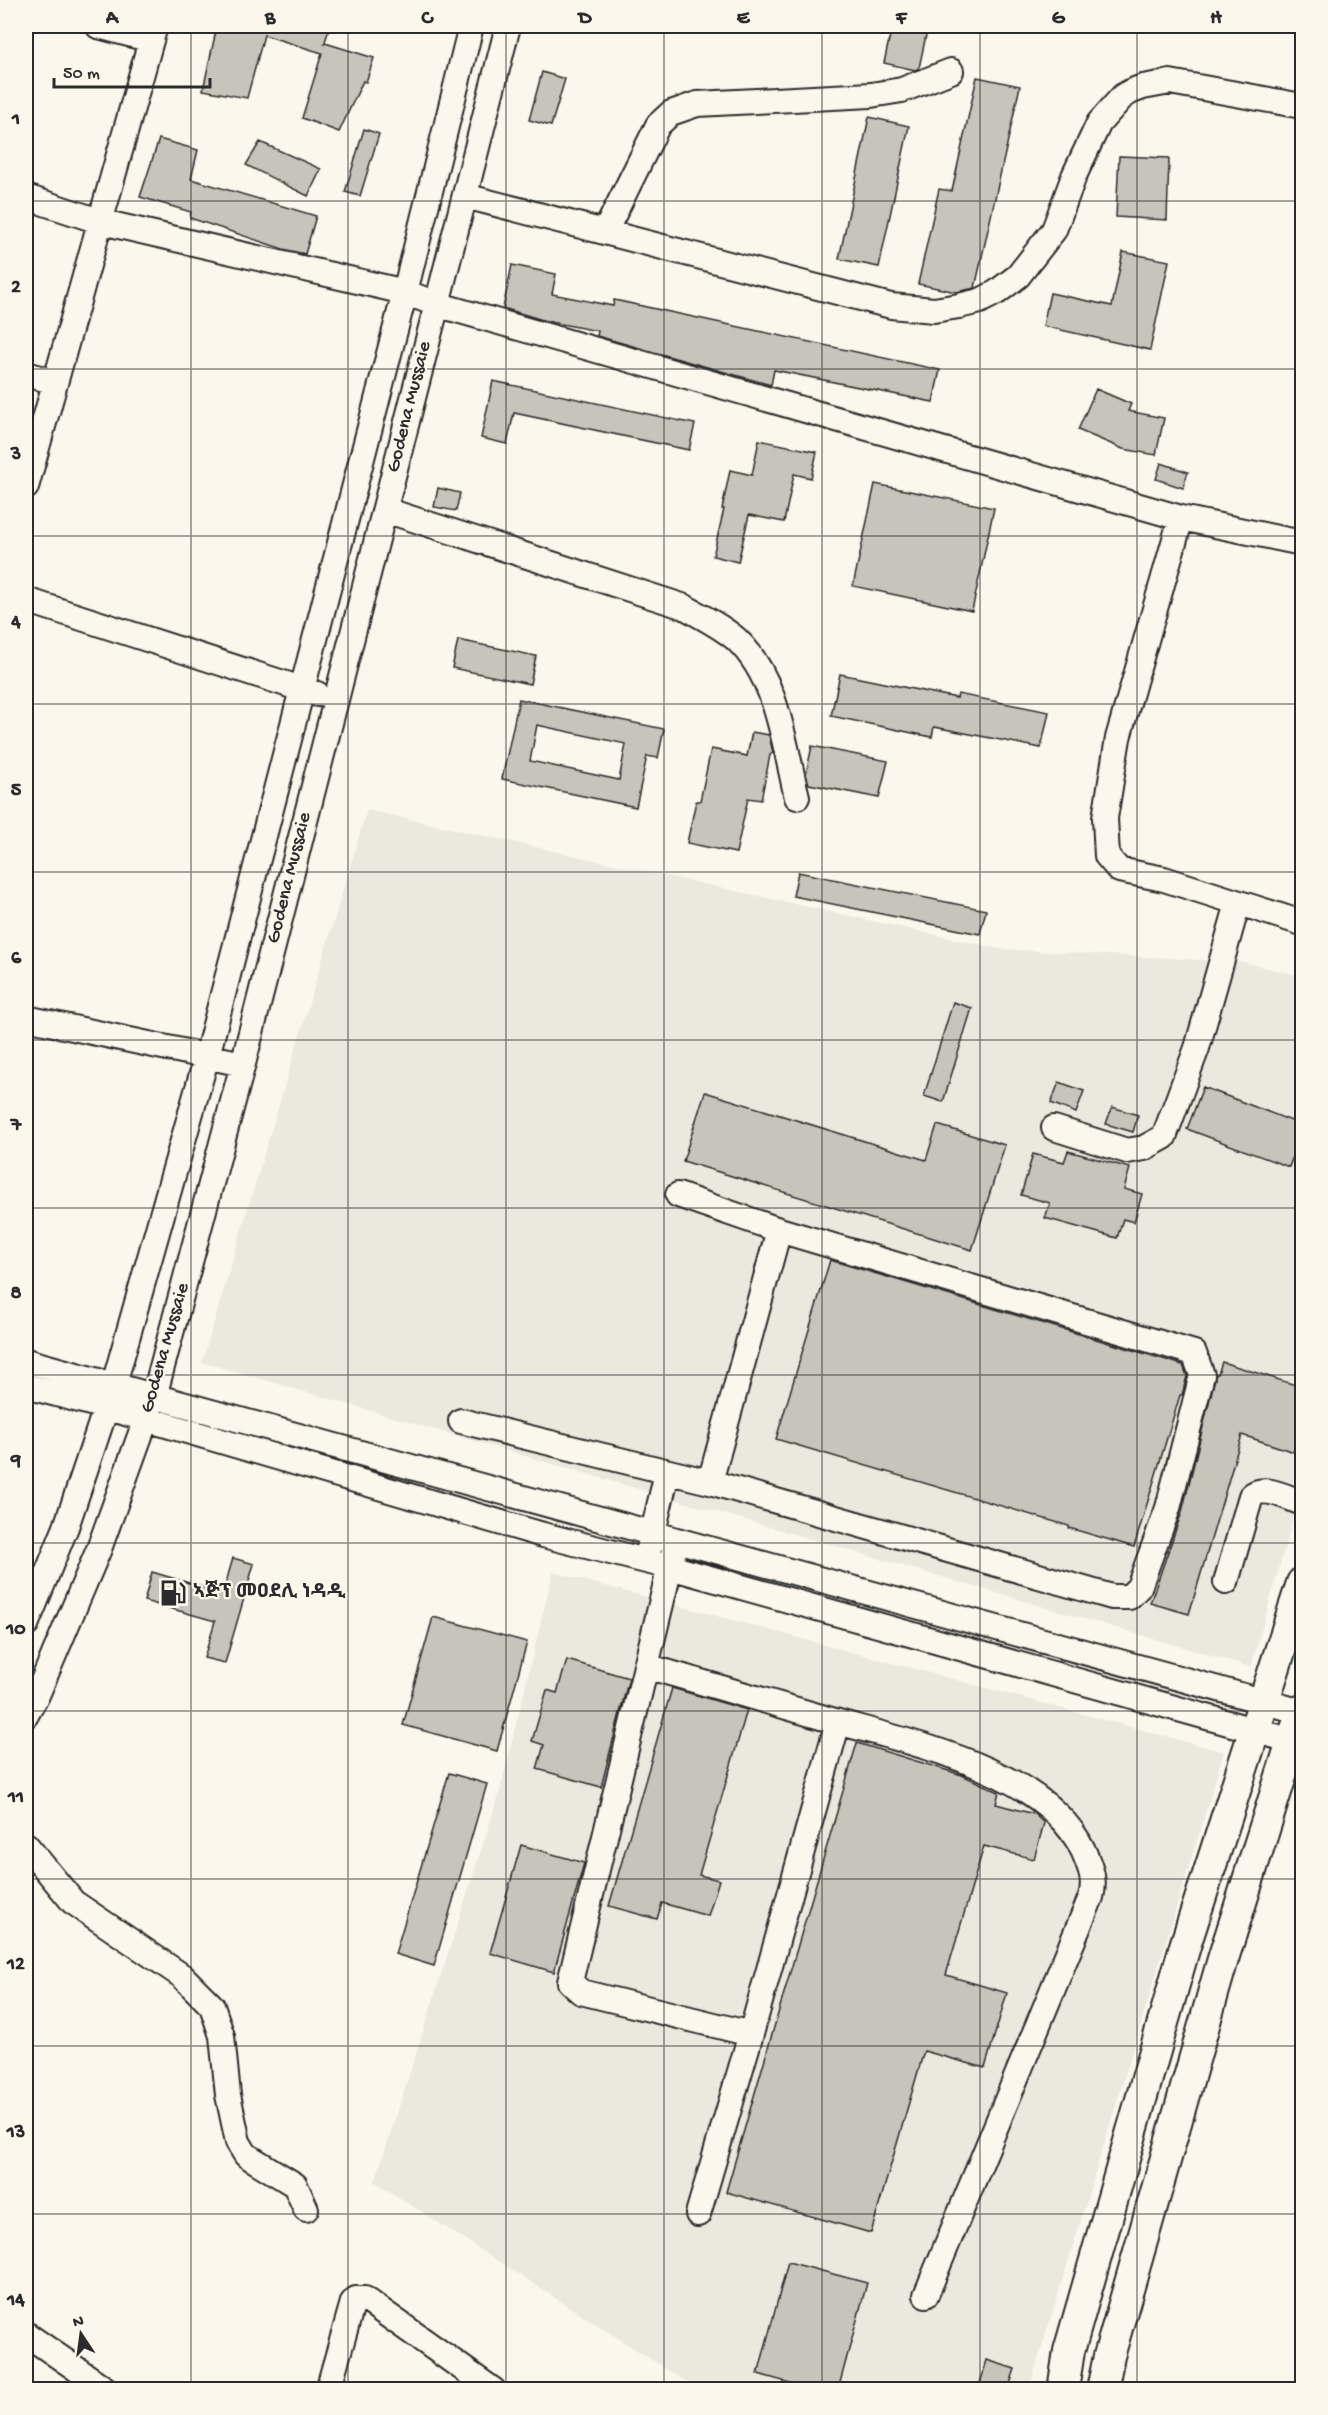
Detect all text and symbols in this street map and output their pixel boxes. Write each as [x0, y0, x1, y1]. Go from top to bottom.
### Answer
text: A [105, 8, 120, 31]
text: B [264, 8, 276, 31]
text: C [421, 8, 435, 31]
text: D [576, 8, 592, 31]
text: E [737, 8, 751, 31]
text: F [895, 8, 908, 31]
text: G [1052, 8, 1066, 31]
text: H [1210, 8, 1222, 31]
scale bar [54, 51, 210, 89]
text: 50 m [63, 64, 100, 85]
text: 1 [11, 109, 20, 132]
text: 2 [11, 277, 21, 300]
street label: Godena Mussaie [383, 338, 438, 475]
text: 3 [10, 444, 21, 467]
text: 4 [10, 612, 21, 635]
text: 5 [11, 780, 22, 803]
street label: Godena Mussaie [263, 809, 318, 946]
text: 6 [11, 948, 22, 971]
text: 7 [10, 1115, 23, 1138]
street label: Godena Mussaie [136, 1280, 196, 1416]
text: 8 [11, 1283, 22, 1306]
text: 9 [10, 1451, 21, 1474]
fuel station icon: ኣጅፕ መዐደሊ ነዳዲ [158, 1578, 188, 1608]
place label: ኣጅፕ መዐደሊ ነዳዲ [193, 1580, 346, 1605]
text: 10 [5, 1619, 26, 1642]
text: 11 [7, 1787, 24, 1810]
text: 12 [6, 1954, 25, 1977]
text: 13 [6, 2122, 25, 2145]
text: 14 [6, 2290, 25, 2313]
north arrow [51, 2304, 111, 2364]
text: N [71, 2312, 86, 2333]

